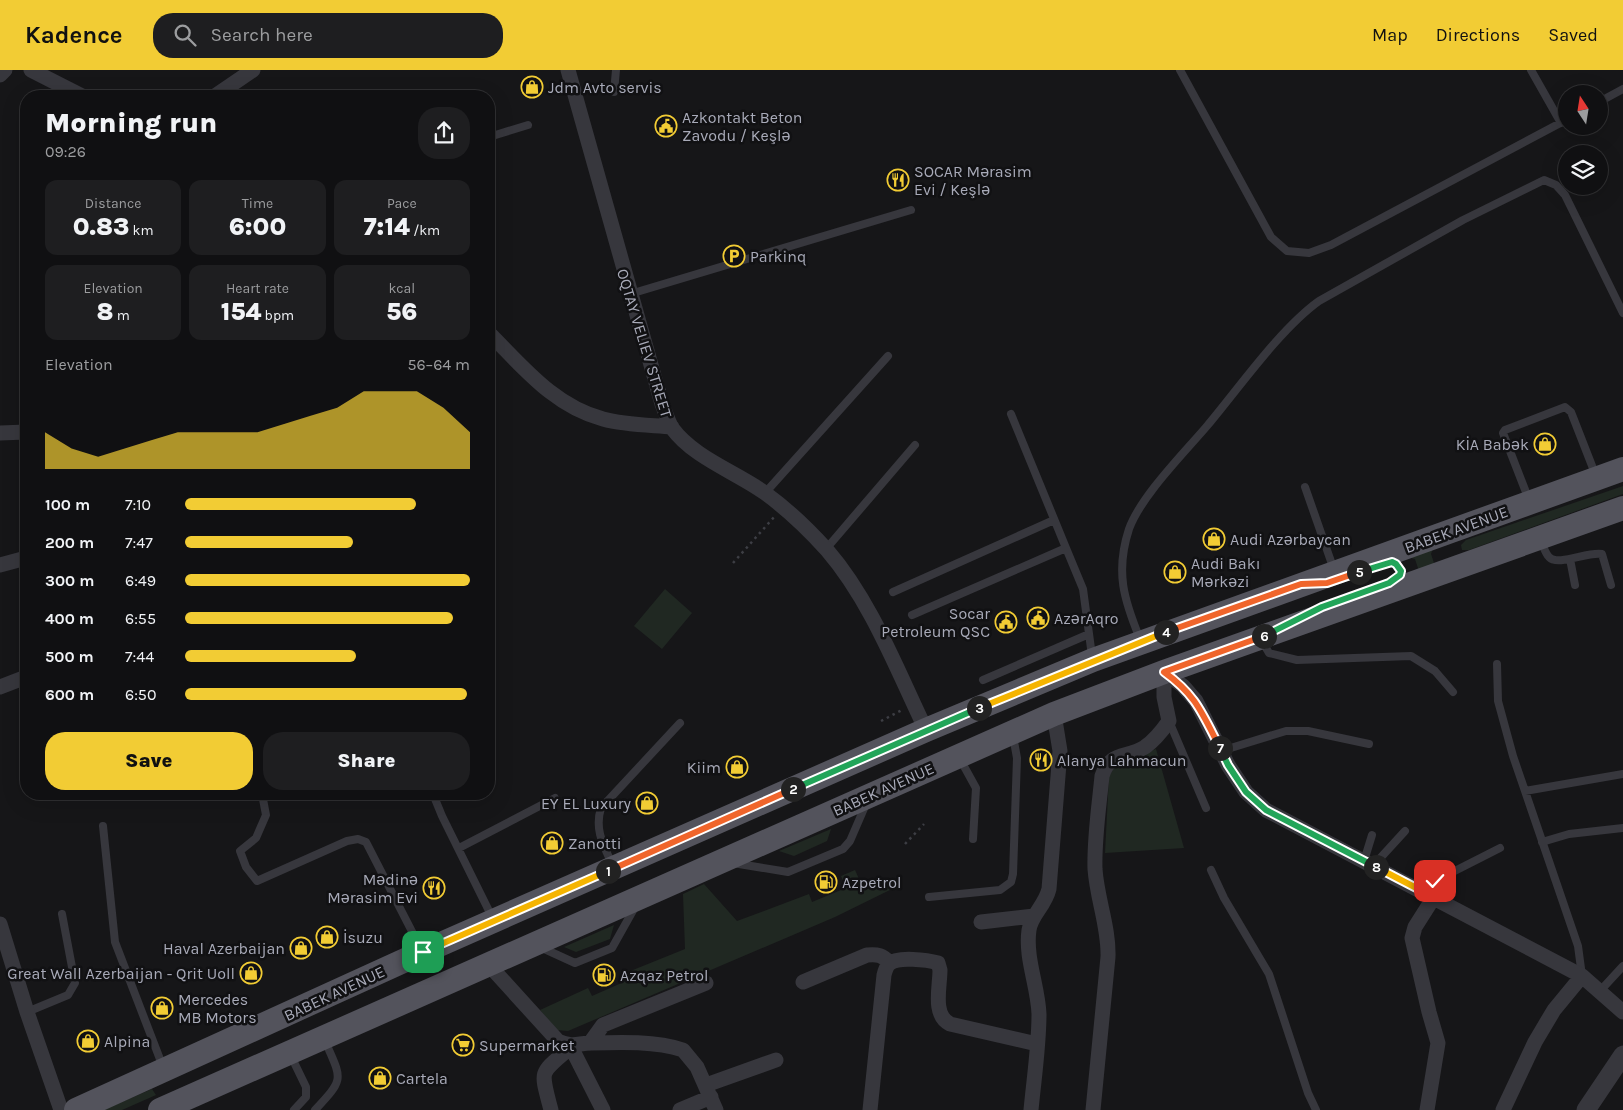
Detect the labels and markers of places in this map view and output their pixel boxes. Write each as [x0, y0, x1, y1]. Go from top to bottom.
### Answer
shop icon: Jdm Avto servis [520, 75, 544, 99]
place label: Jdm Avto servis [548, 78, 662, 97]
place label: Azkontakt Beton Zavodu / Keşlə [682, 108, 802, 145]
public building icon: Azkontakt Beton Zavodu / Keşlə [654, 114, 678, 138]
place label: SOCAR Mərasim Evi / Keşlə [914, 162, 1032, 199]
restaurant icon: SOCAR Mərasim Evi / Keşlə [886, 168, 910, 192]
parking icon: Parkinq [722, 244, 746, 268]
place label: Parkinq [750, 247, 806, 266]
shop icon: KİA Babək [1533, 432, 1557, 456]
place label: KİA Babək [1456, 435, 1529, 454]
shop icon: Audi Azərbaycan [1202, 527, 1226, 551]
place label: Audi Azərbaycan [1230, 530, 1351, 549]
place label: Audi Bakı Mərkəzi [1191, 554, 1260, 591]
shop icon: Audi Bakı Mərkəzi [1163, 560, 1187, 584]
pin: 5 [1346, 560, 1372, 584]
place label: Socar Petroleum QSC [881, 604, 990, 641]
public building icon: AzərAqro [1026, 606, 1050, 630]
place label: AzərAqro [1054, 609, 1119, 628]
public building icon: Socar Petroleum QSC [994, 610, 1018, 634]
pin: 4 [1154, 620, 1178, 644]
pin: 6 [1252, 624, 1276, 648]
pin: 3 [966, 696, 992, 720]
pin: 7 [1208, 736, 1232, 760]
restaurant icon: Alanya Lahmacun [1029, 748, 1053, 772]
place label: Alanya Lahmacun [1057, 751, 1187, 770]
shop icon: Kiim [725, 755, 749, 779]
place label: Kiim [687, 758, 721, 777]
pin: 2 [780, 776, 806, 802]
shop icon: EY EL Luxury [635, 791, 659, 815]
place label: EY EL Luxury [541, 794, 632, 813]
shop icon: Zanotti [540, 831, 564, 855]
place label: Zanotti [568, 834, 621, 853]
pin: 8 [1364, 854, 1388, 880]
pin: 1 [596, 858, 620, 884]
pin [1414, 860, 1456, 902]
place label: Mədinə Mərasim Evi [327, 870, 418, 907]
fuel station icon: Azpetrol [814, 870, 838, 894]
place label: Azpetrol [842, 873, 901, 892]
restaurant icon: Mədinə Mərasim Evi [422, 876, 446, 900]
shop icon: İsuzu [315, 925, 339, 949]
place label: İsuzu [343, 928, 383, 947]
pin [402, 931, 444, 973]
shop icon: Haval Azerbaijan [289, 936, 313, 960]
place label: Haval Azerbaijan [163, 939, 285, 958]
shop icon: Great Wall Azerbaijan - Qrit Uoll [239, 961, 263, 985]
fuel station icon: Azqaz Petrol [592, 963, 616, 987]
place label: Great Wall Azerbaijan - Qrit Uoll [7, 964, 235, 983]
place label: Azqaz Petrol [620, 966, 708, 985]
place label: Mercedes MB Motors [178, 990, 257, 1027]
shop icon: Mercedes MB Motors [150, 996, 174, 1020]
shop icon: Alpina [76, 1029, 100, 1053]
place label: Alpina [104, 1032, 150, 1051]
supermarket icon: Supermarket [451, 1033, 475, 1057]
place label: Supermarket [479, 1036, 575, 1055]
shop icon: Cartela [368, 1066, 392, 1090]
place label: Cartela [396, 1069, 448, 1088]

